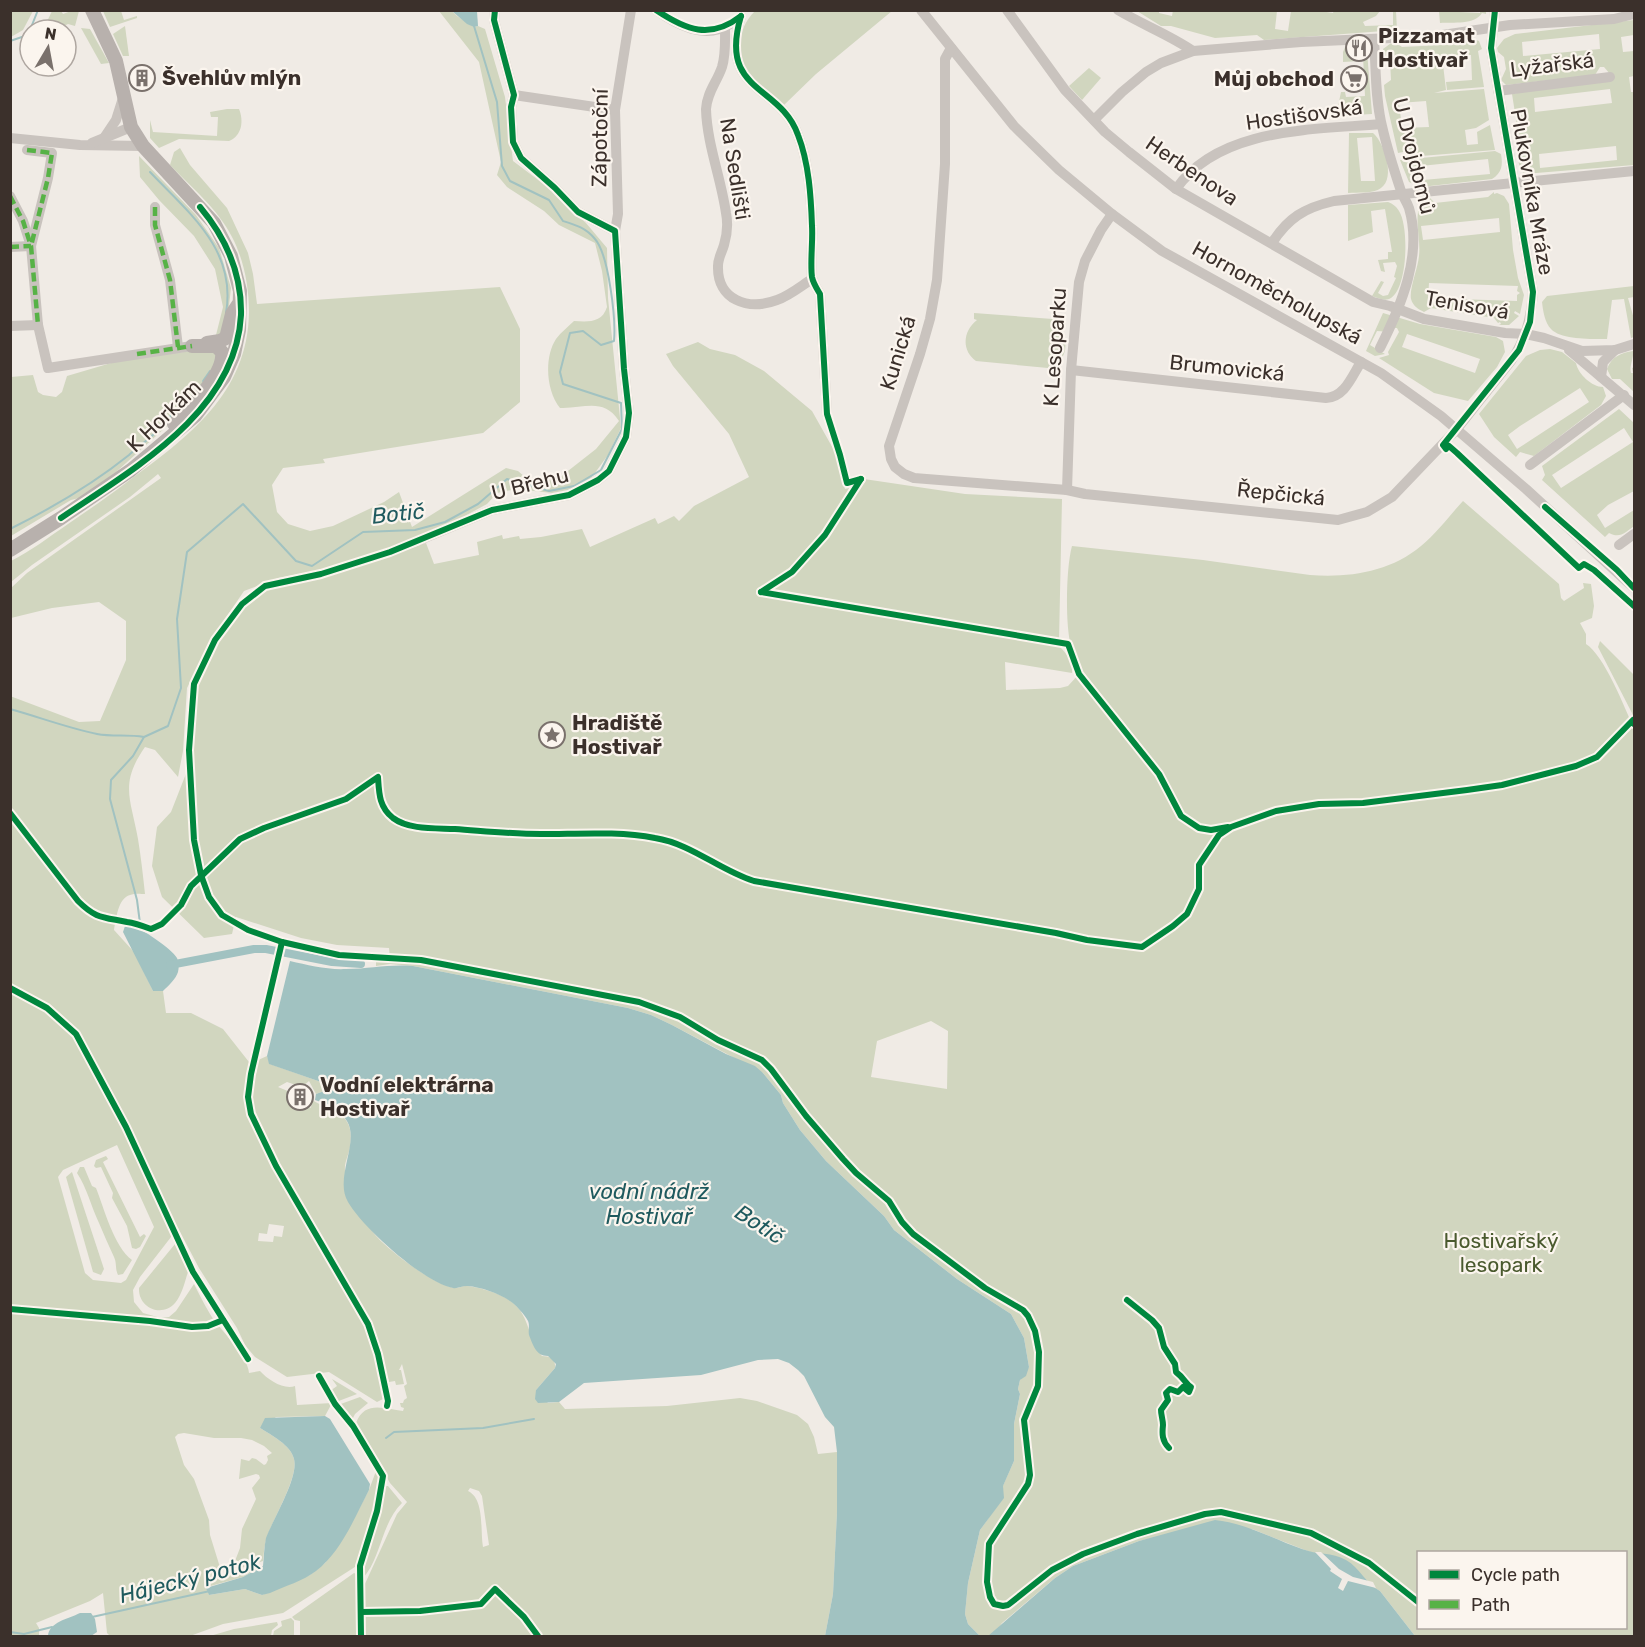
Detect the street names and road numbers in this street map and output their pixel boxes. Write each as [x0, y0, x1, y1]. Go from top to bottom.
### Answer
street label: Lyžařská [1508, 47, 1595, 82]
street label: Zápotoční [586, 88, 613, 187]
street label: Hostišovská [1244, 94, 1364, 135]
street label: U Dvojdomů [1388, 95, 1441, 217]
street label: Plukovníka Mráze [1506, 107, 1559, 277]
street label: Na Sedlišti [715, 116, 756, 222]
street label: Herbenova [1141, 131, 1243, 211]
street label: Hornoměcholupská [1188, 236, 1366, 350]
street label: Tenisová [1423, 285, 1511, 324]
street label: K Lesoparku [1038, 287, 1071, 407]
street label: Kunická [874, 313, 921, 393]
street label: Brumovická [1168, 349, 1286, 386]
street label: K Horkám [121, 374, 206, 457]
street label: U Břehu [489, 462, 571, 505]
street label: Řepčická [1236, 476, 1326, 511]

